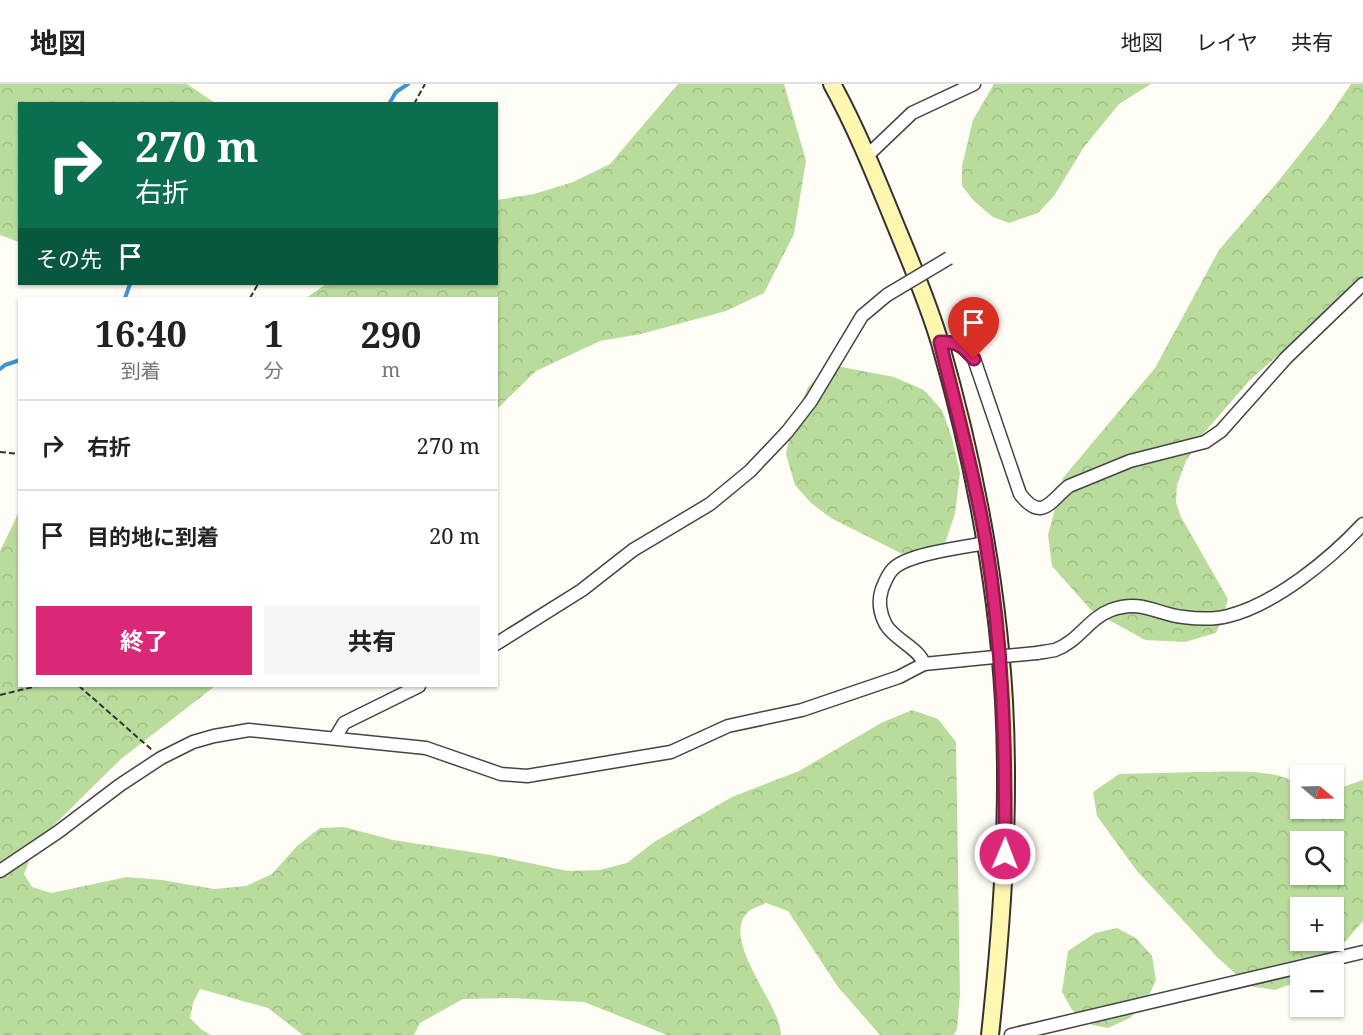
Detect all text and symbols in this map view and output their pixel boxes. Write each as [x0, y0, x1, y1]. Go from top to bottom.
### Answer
text: 地図 [30, 23, 86, 61]
text: 地図 [1121, 28, 1163, 56]
text: レイヤ [1196, 28, 1258, 56]
text: 共有 [1291, 28, 1333, 56]
text: 270 m [135, 117, 259, 174]
icon: right [36, 126, 114, 204]
text: 右折 [135, 173, 189, 210]
icon: arrive [114, 240, 147, 273]
text: その先 [36, 243, 102, 273]
pin [948, 297, 999, 359]
icon: arrive [957, 306, 990, 339]
text: 16:40 [95, 309, 187, 358]
text: 1 [263, 309, 284, 358]
text: 290 [360, 310, 421, 359]
text: m [381, 356, 400, 383]
text: 到着 [121, 357, 161, 384]
text: 分 [264, 357, 284, 384]
icon: right [36, 429, 69, 462]
text: 270 m [417, 430, 480, 460]
text: 右折 [87, 431, 131, 461]
icon: arrive [36, 519, 69, 552]
text: 20 m [429, 520, 480, 550]
text: 目的地に到着 [87, 521, 219, 551]
button: 終了 [36, 606, 252, 675]
button: 共有 [264, 606, 480, 675]
north arrow [1290, 765, 1344, 819]
map controls [1290, 765, 1344, 1017]
position arrow [973, 822, 1037, 886]
button: search [1290, 831, 1344, 885]
button: + [1290, 897, 1344, 951]
button: − [1290, 963, 1344, 1017]

